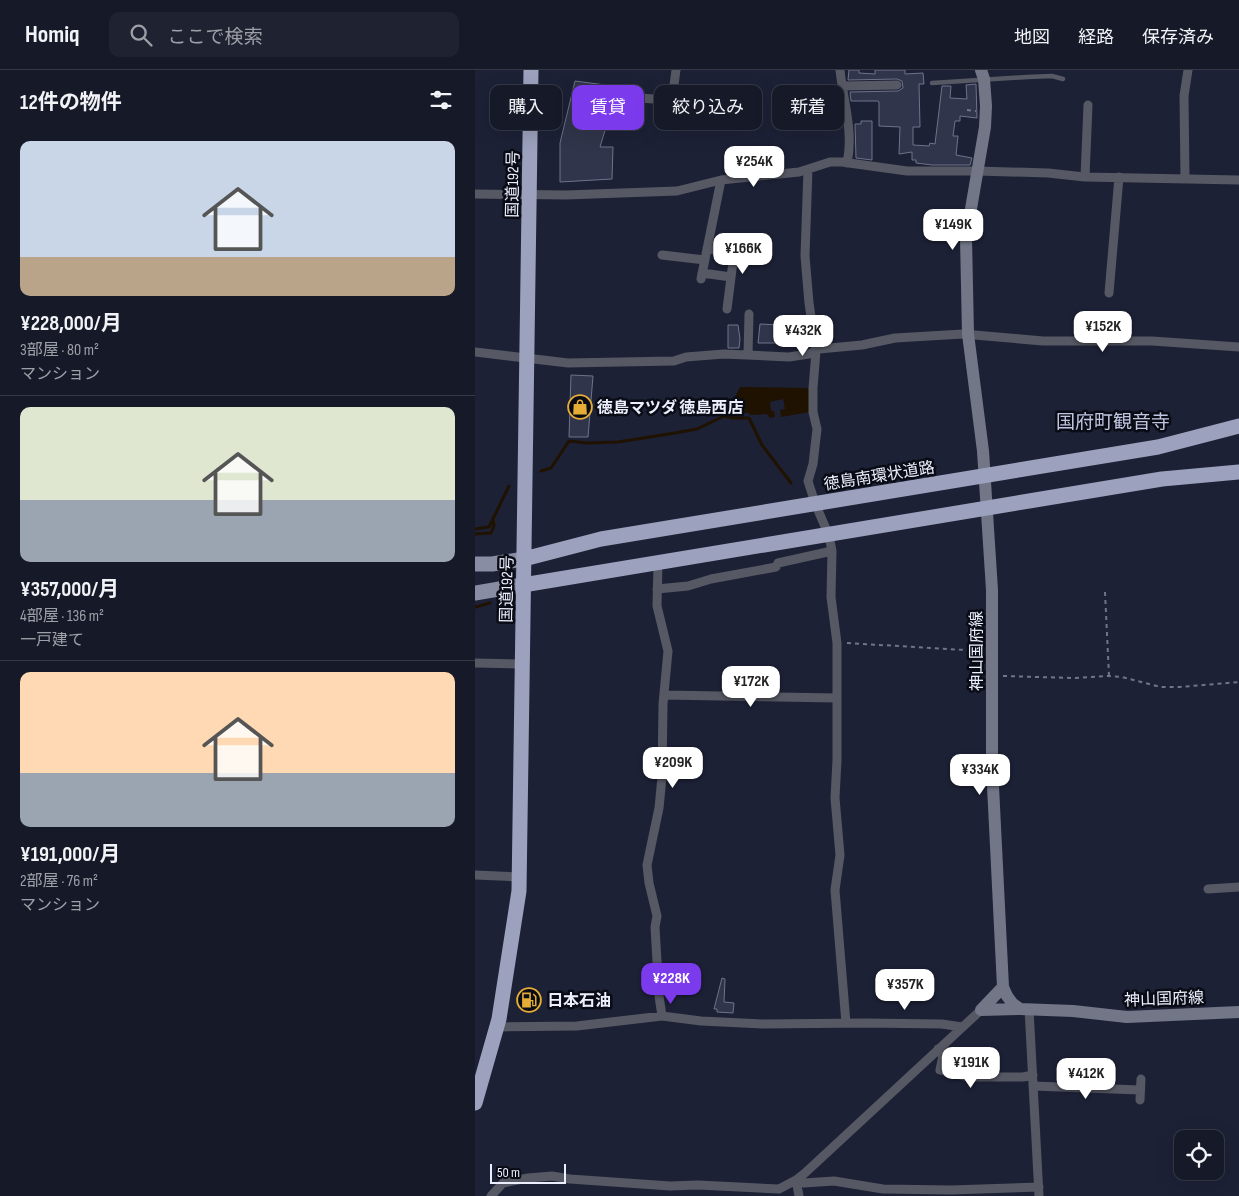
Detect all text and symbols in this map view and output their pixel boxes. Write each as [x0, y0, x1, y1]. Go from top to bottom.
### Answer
search box [109, 12, 459, 57]
text: Homiq [25, 20, 79, 49]
icon: search [127, 21, 155, 49]
text: ここで検索 [167, 26, 263, 49]
text: 地図 [1014, 27, 1050, 48]
text: 経路 [1078, 27, 1114, 48]
text: 保存済み [1142, 27, 1214, 48]
chip: 購入 [490, 85, 562, 130]
chip: 賃貸 [572, 85, 644, 130]
chip: 絞り込み [654, 85, 762, 130]
chip: 新着 [772, 85, 844, 130]
icon: filters [427, 86, 455, 114]
text: 12件の物件 [20, 90, 122, 115]
pin: ¥254K [719, 146, 789, 188]
street label: 国道192号 [503, 150, 524, 218]
text: ¥254K [735, 152, 773, 171]
icon: home [193, 174, 283, 264]
pin: ¥149K [918, 208, 988, 251]
text: ¥149K [934, 215, 972, 234]
pin: ¥166K [708, 232, 778, 275]
text: ¥166K [724, 239, 762, 258]
pin: ¥152K [1068, 310, 1138, 353]
text: ¥228,000/月 [20, 311, 122, 336]
pin: ¥432K [768, 314, 838, 357]
text: ¥152K [1085, 317, 1121, 336]
text: ¥432K [784, 321, 822, 340]
text: 3部屋 · 80 m² [20, 341, 99, 360]
text: マンション [20, 365, 100, 384]
shop icon: 徳島マツダ 徳島西店 [567, 394, 593, 420]
place label: 徳島マツダ 徳島西店 [597, 399, 744, 418]
district label: 国府町観音寺 [1056, 411, 1170, 434]
icon: home [193, 439, 283, 529]
street label: 徳島南環状道路 [822, 458, 936, 495]
street label: 国道192号 [497, 555, 518, 623]
text: ¥357,000/月 [20, 577, 119, 602]
text: 4部屋 · 136 m² [20, 607, 104, 626]
street label: 神山国府線 [968, 611, 987, 691]
text: 一戸建て [20, 631, 84, 650]
pin: ¥172K [716, 666, 786, 708]
text: ¥172K [733, 672, 769, 691]
icon: home [193, 704, 283, 794]
pin: ¥209K [638, 746, 708, 789]
text: ¥209K [654, 753, 692, 772]
pin: ¥334K [945, 754, 1015, 796]
text: ¥334K [961, 760, 999, 779]
text: ¥191,000/月 [20, 842, 120, 867]
text: 2部屋 · 76 m² [20, 872, 98, 891]
text: マンション [20, 896, 100, 915]
pin: ¥228K [636, 962, 706, 1005]
pin: ¥357K [870, 968, 940, 1011]
text: ¥228K [652, 969, 690, 988]
text: ¥357K [886, 975, 924, 994]
fuel station icon: 日本石油 [516, 987, 542, 1013]
street label: 神山国府線 [1124, 989, 1204, 1010]
place label: 日本石油 [547, 992, 611, 1011]
pin: ¥191K [936, 1046, 1006, 1089]
text: ¥191K [953, 1053, 989, 1072]
pin: ¥412K [1051, 1058, 1121, 1100]
text: ¥412K [1068, 1064, 1104, 1083]
map controls [1174, 1130, 1224, 1180]
button: locate [1174, 1130, 1224, 1180]
scale bar [490, 1161, 566, 1184]
text: 50 m [497, 1164, 520, 1181]

